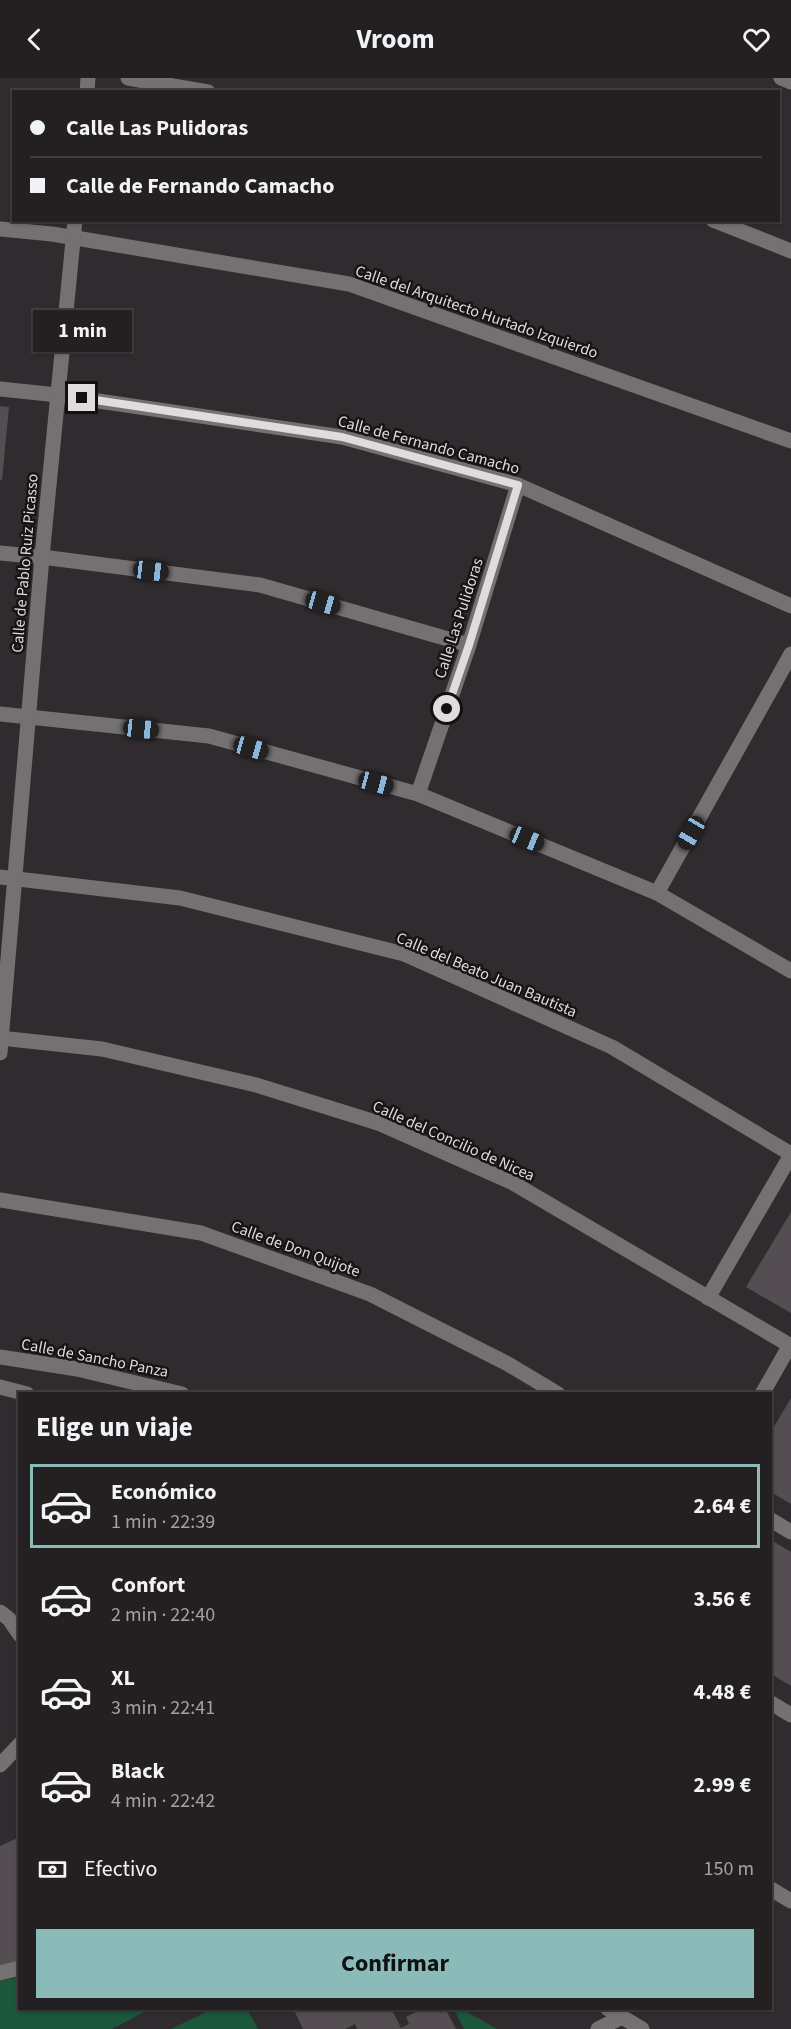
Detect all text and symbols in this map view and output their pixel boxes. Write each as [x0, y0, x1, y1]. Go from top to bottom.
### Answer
text: Vroom [356, 20, 435, 59]
icon: back [18, 23, 51, 56]
icon: heart [740, 23, 773, 56]
text: Calle Las Pulidoras [66, 112, 248, 144]
text: Calle de Fernando Camacho [66, 170, 334, 202]
street label: Calle del Arquitecto Hurtado Izquierdo [352, 260, 601, 364]
callout: 1 min [32, 311, 132, 353]
text: 1 min [58, 317, 107, 345]
route end [68, 384, 95, 411]
street label: Calle de Fernando Camacho [335, 410, 522, 480]
street label: Calle de Pablo Ruiz Picasso [6, 473, 44, 654]
street label: Calle Las Pulidoras [429, 555, 489, 681]
car [132, 560, 170, 582]
car [303, 589, 343, 617]
route start [433, 695, 460, 722]
car [122, 718, 160, 740]
car [231, 734, 271, 762]
car [356, 770, 396, 796]
car [674, 813, 708, 853]
car [507, 824, 547, 854]
street label: Calle del Beato Juan Bautista [393, 927, 580, 1023]
street label: Calle del Concilio de Nicea [369, 1095, 538, 1187]
street label: Calle de Don Quijote [228, 1215, 363, 1283]
street label: Calle de Sancho Panza [19, 1333, 170, 1383]
text: Elige un viaje [36, 1408, 193, 1447]
text: Económico [111, 1476, 216, 1508]
icon: car [39, 1479, 93, 1533]
text: 2.64 € [694, 1490, 751, 1522]
text: 1 min · 22:39 [111, 1508, 215, 1536]
text: Confort [111, 1569, 185, 1601]
icon: car [39, 1572, 93, 1626]
text: 3.56 € [694, 1583, 751, 1615]
text: 2 min · 22:40 [111, 1601, 215, 1629]
text: XL [111, 1662, 135, 1694]
icon: car [39, 1665, 93, 1719]
text: 4.48 € [694, 1676, 751, 1708]
text: 3 min · 22:41 [111, 1694, 215, 1722]
text: Black [111, 1755, 165, 1787]
icon: car [39, 1758, 93, 1812]
text: 2.99 € [694, 1769, 751, 1801]
text: 4 min · 22:42 [111, 1787, 215, 1815]
icon: cash [36, 1853, 69, 1886]
text: Efectivo [84, 1853, 158, 1885]
text: 150 m [704, 1855, 754, 1883]
button: Confirmar [36, 1929, 754, 1998]

